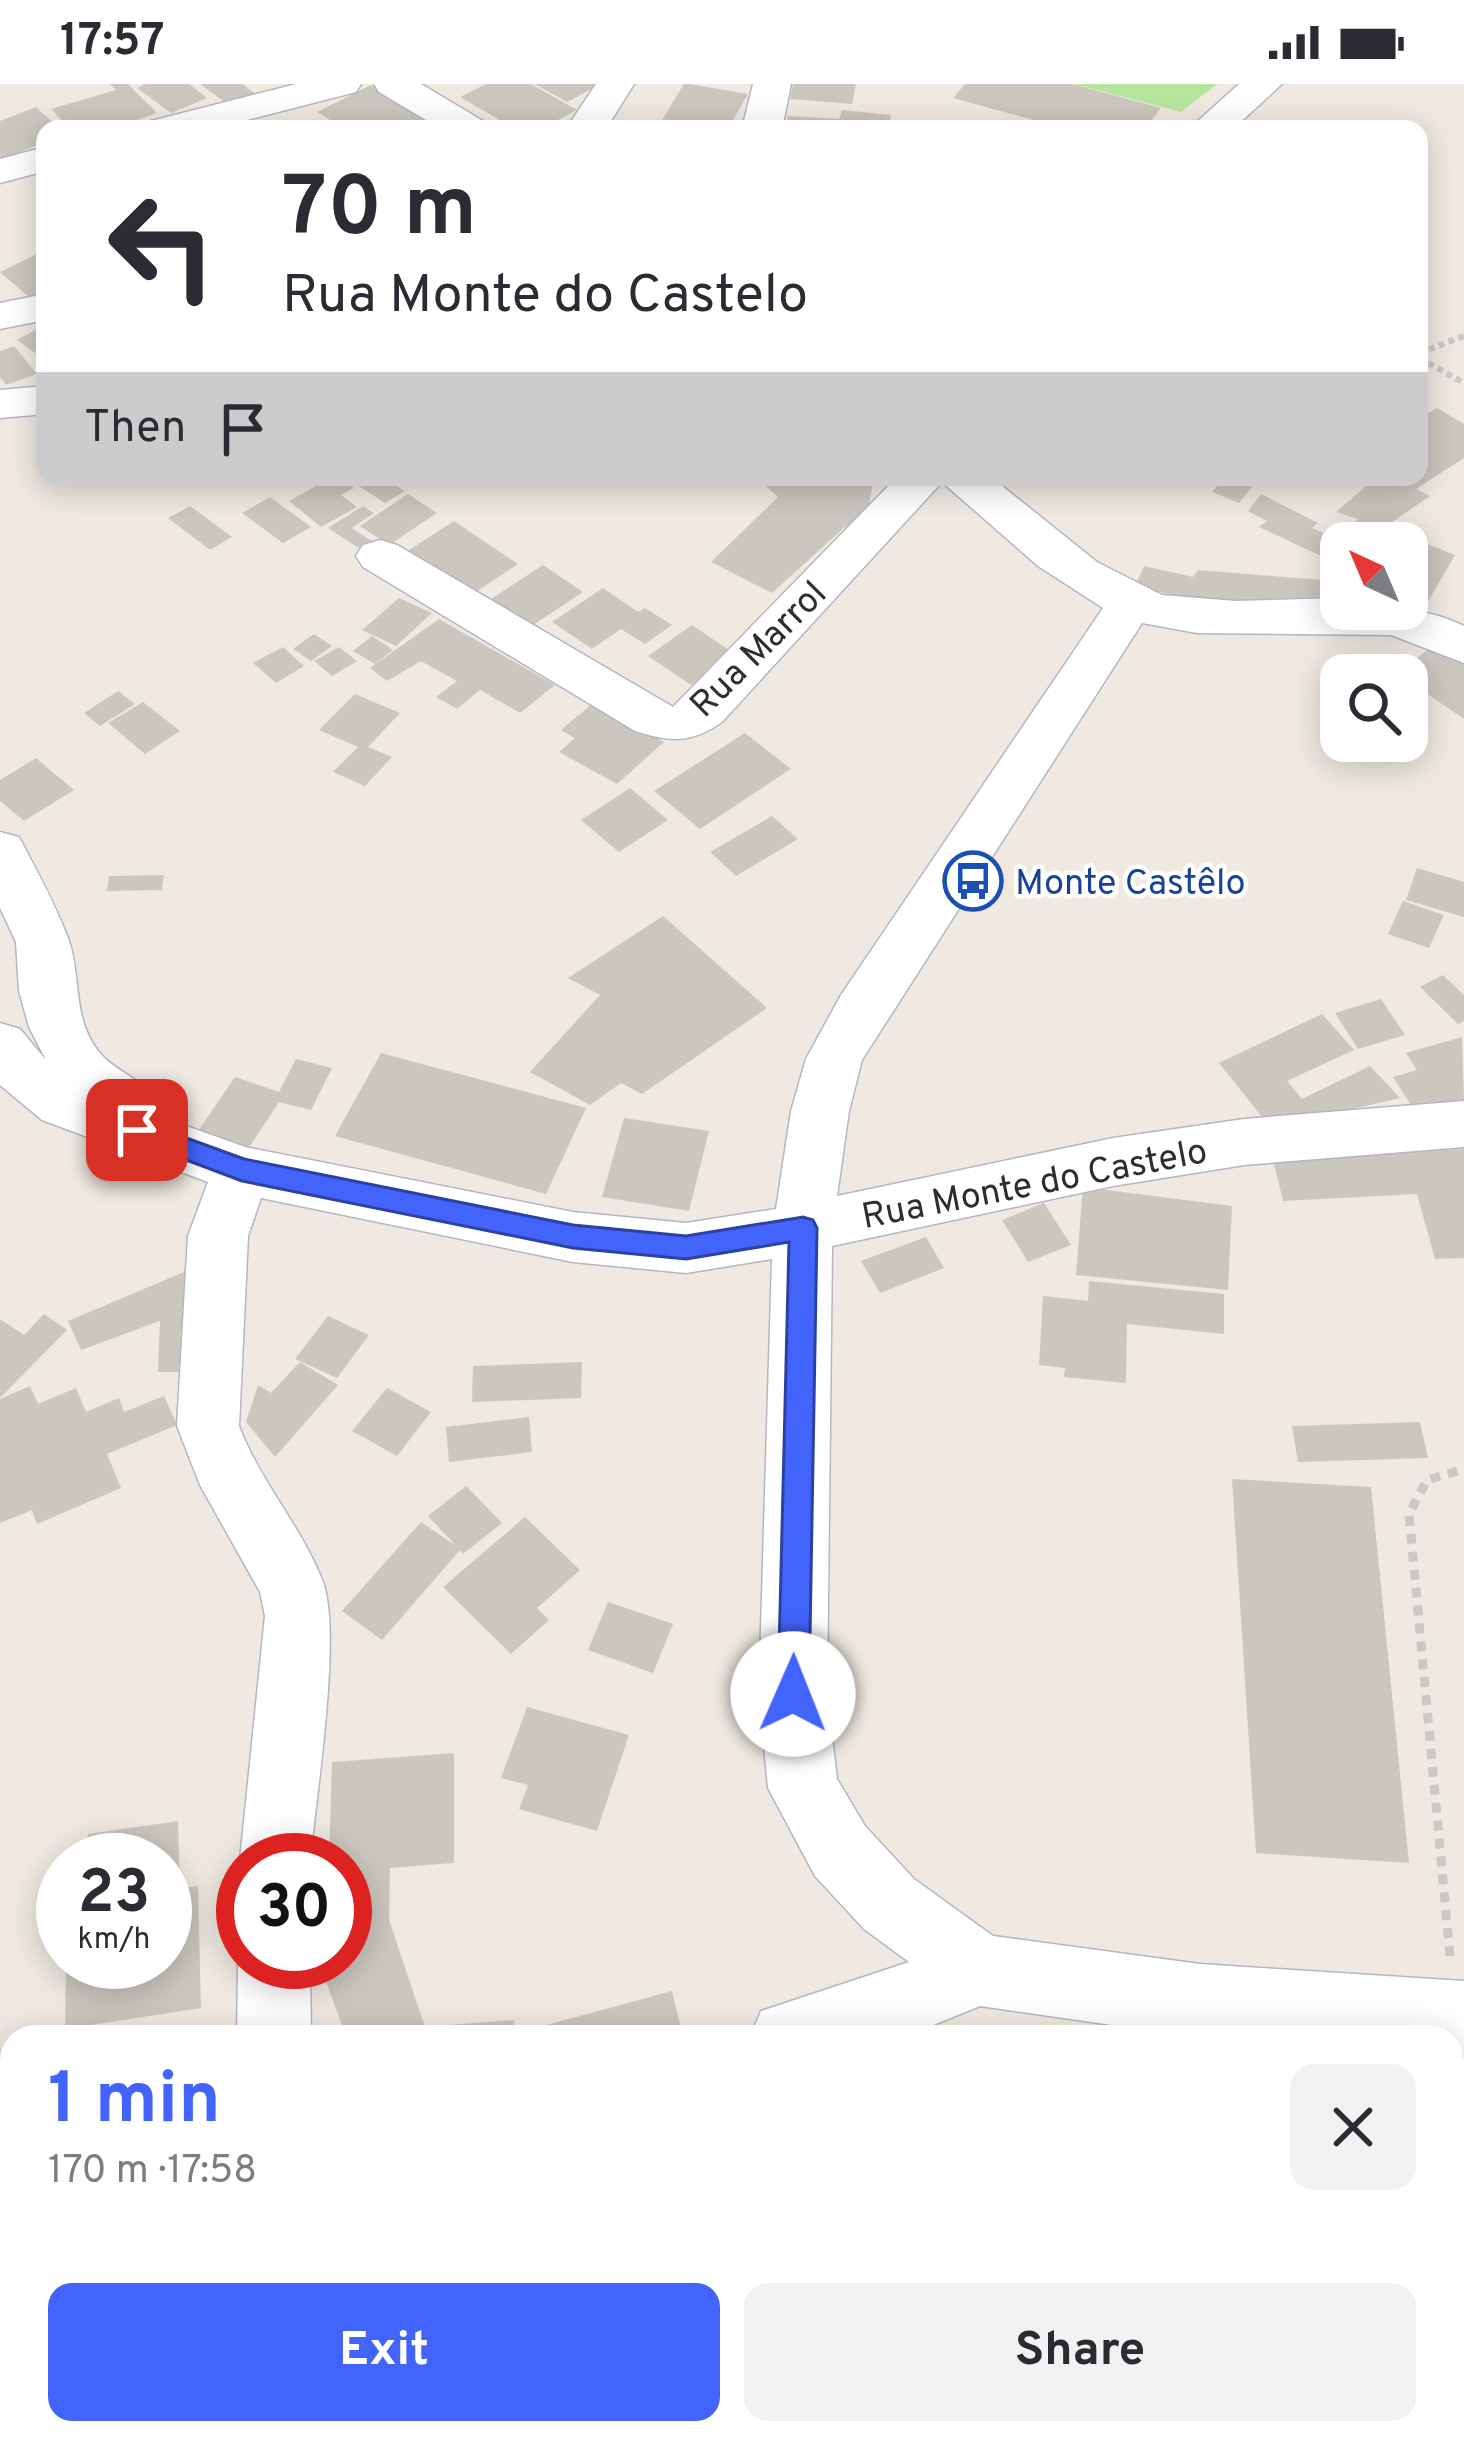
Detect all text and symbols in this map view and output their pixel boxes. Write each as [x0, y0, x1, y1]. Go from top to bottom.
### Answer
text: 17:57 [60, 14, 165, 71]
text: 70 m [282, 159, 477, 265]
icon: left [84, 168, 240, 324]
text: Rua Monte do Castelo [282, 263, 808, 332]
icon: arrive [210, 396, 276, 462]
text: Then [84, 401, 186, 458]
north arrow [1320, 522, 1428, 630]
map controls [1320, 522, 1428, 762]
street label: Rua Marrol [682, 573, 838, 729]
button: search [1320, 654, 1428, 762]
bus stop icon: Monte Castêlo [942, 850, 1004, 912]
place label: Monte Castêlo [1015, 862, 1246, 908]
pin [86, 1079, 188, 1181]
icon: arrive [104, 1097, 170, 1163]
street label: Rua Monte do Castelo [858, 1130, 1211, 1242]
position arrow [730, 1631, 856, 1757]
speed limit sign: 30 [216, 1833, 372, 1989]
text: 23 [78, 1858, 150, 1934]
text: km/h [78, 1922, 150, 1959]
text: 1 min [48, 2057, 221, 2149]
button: close [1290, 2064, 1416, 2190]
text: 170 m · 17:58 [48, 2148, 257, 2197]
button: Exit [48, 2283, 720, 2421]
button: Share [744, 2283, 1416, 2421]

